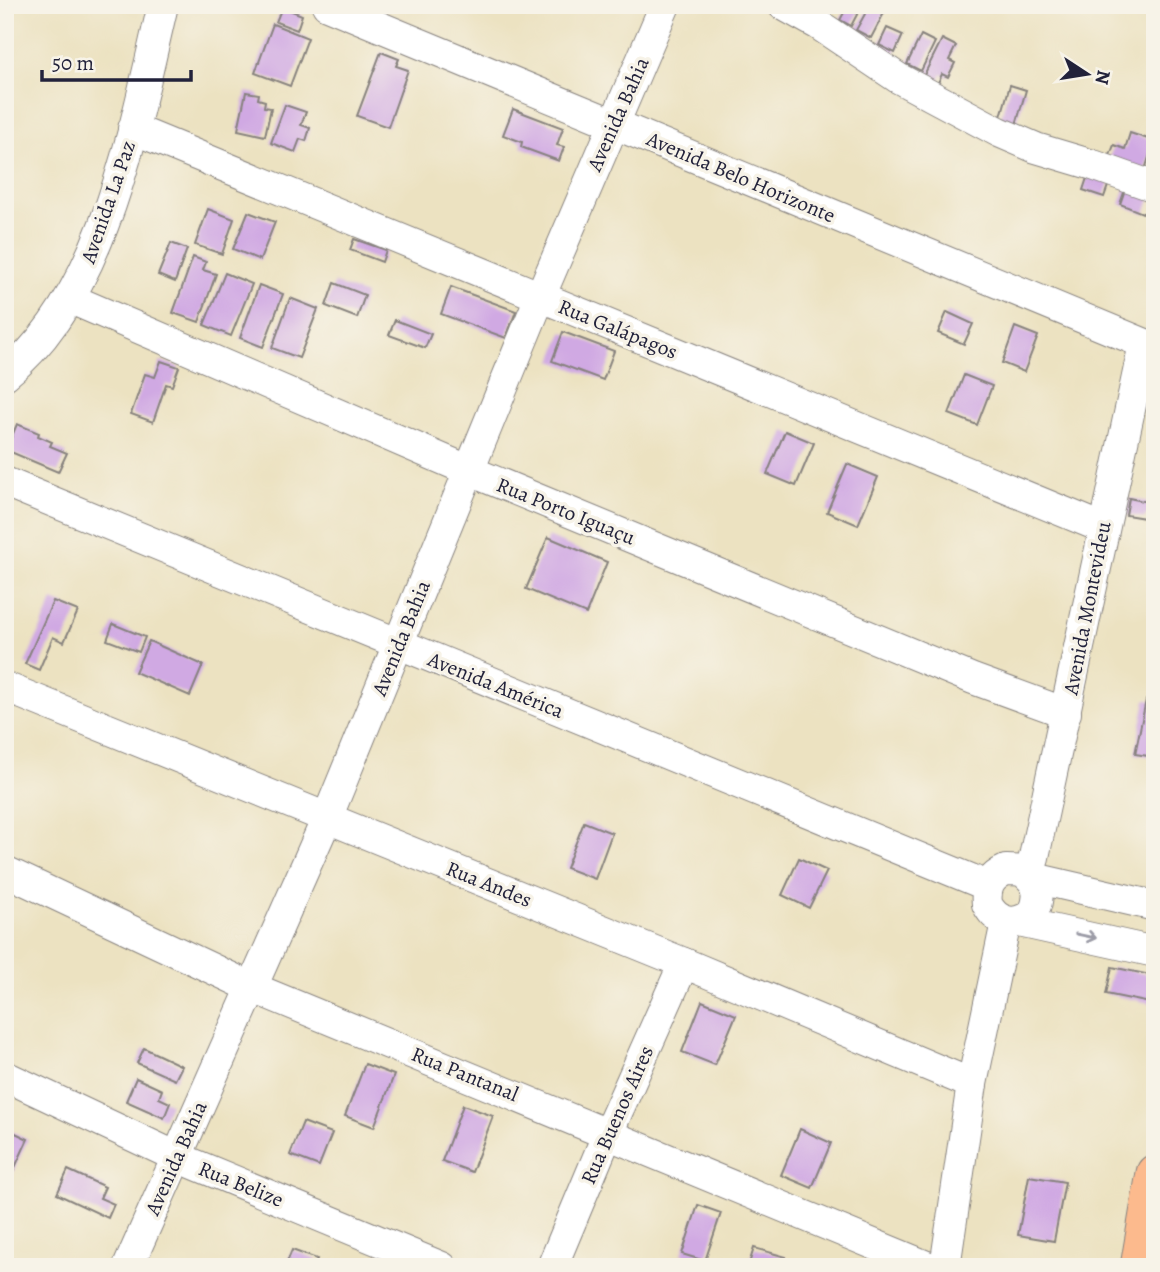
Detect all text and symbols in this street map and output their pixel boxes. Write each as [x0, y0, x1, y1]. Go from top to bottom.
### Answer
scale bar [42, 38, 191, 82]
north arrow [1052, 38, 1122, 108]
text: 50 m [52, 49, 94, 77]
street label: Avenida Bahia [580, 52, 656, 176]
text: N [1088, 68, 1117, 87]
street label: Avenida Belo Horizonte [642, 124, 840, 229]
street label: Avenida La Paz [74, 137, 142, 268]
street label: Rua Galápagos [554, 292, 682, 366]
street label: Rua Porto Iguaçu [492, 470, 640, 552]
street label: Avenida Montevideu [1056, 518, 1118, 698]
street label: Avenida Bahia [365, 576, 437, 701]
street label: Avenida América [423, 645, 568, 725]
street label: Rua Andes [442, 854, 536, 914]
one-way arrow [1074, 930, 1097, 944]
street label: Rua Pantanal [407, 1040, 523, 1108]
street label: Rua Buenos Aires [574, 1041, 660, 1189]
street label: Avenida Bahia [138, 1096, 214, 1220]
street label: Rua Belize [194, 1154, 288, 1214]

